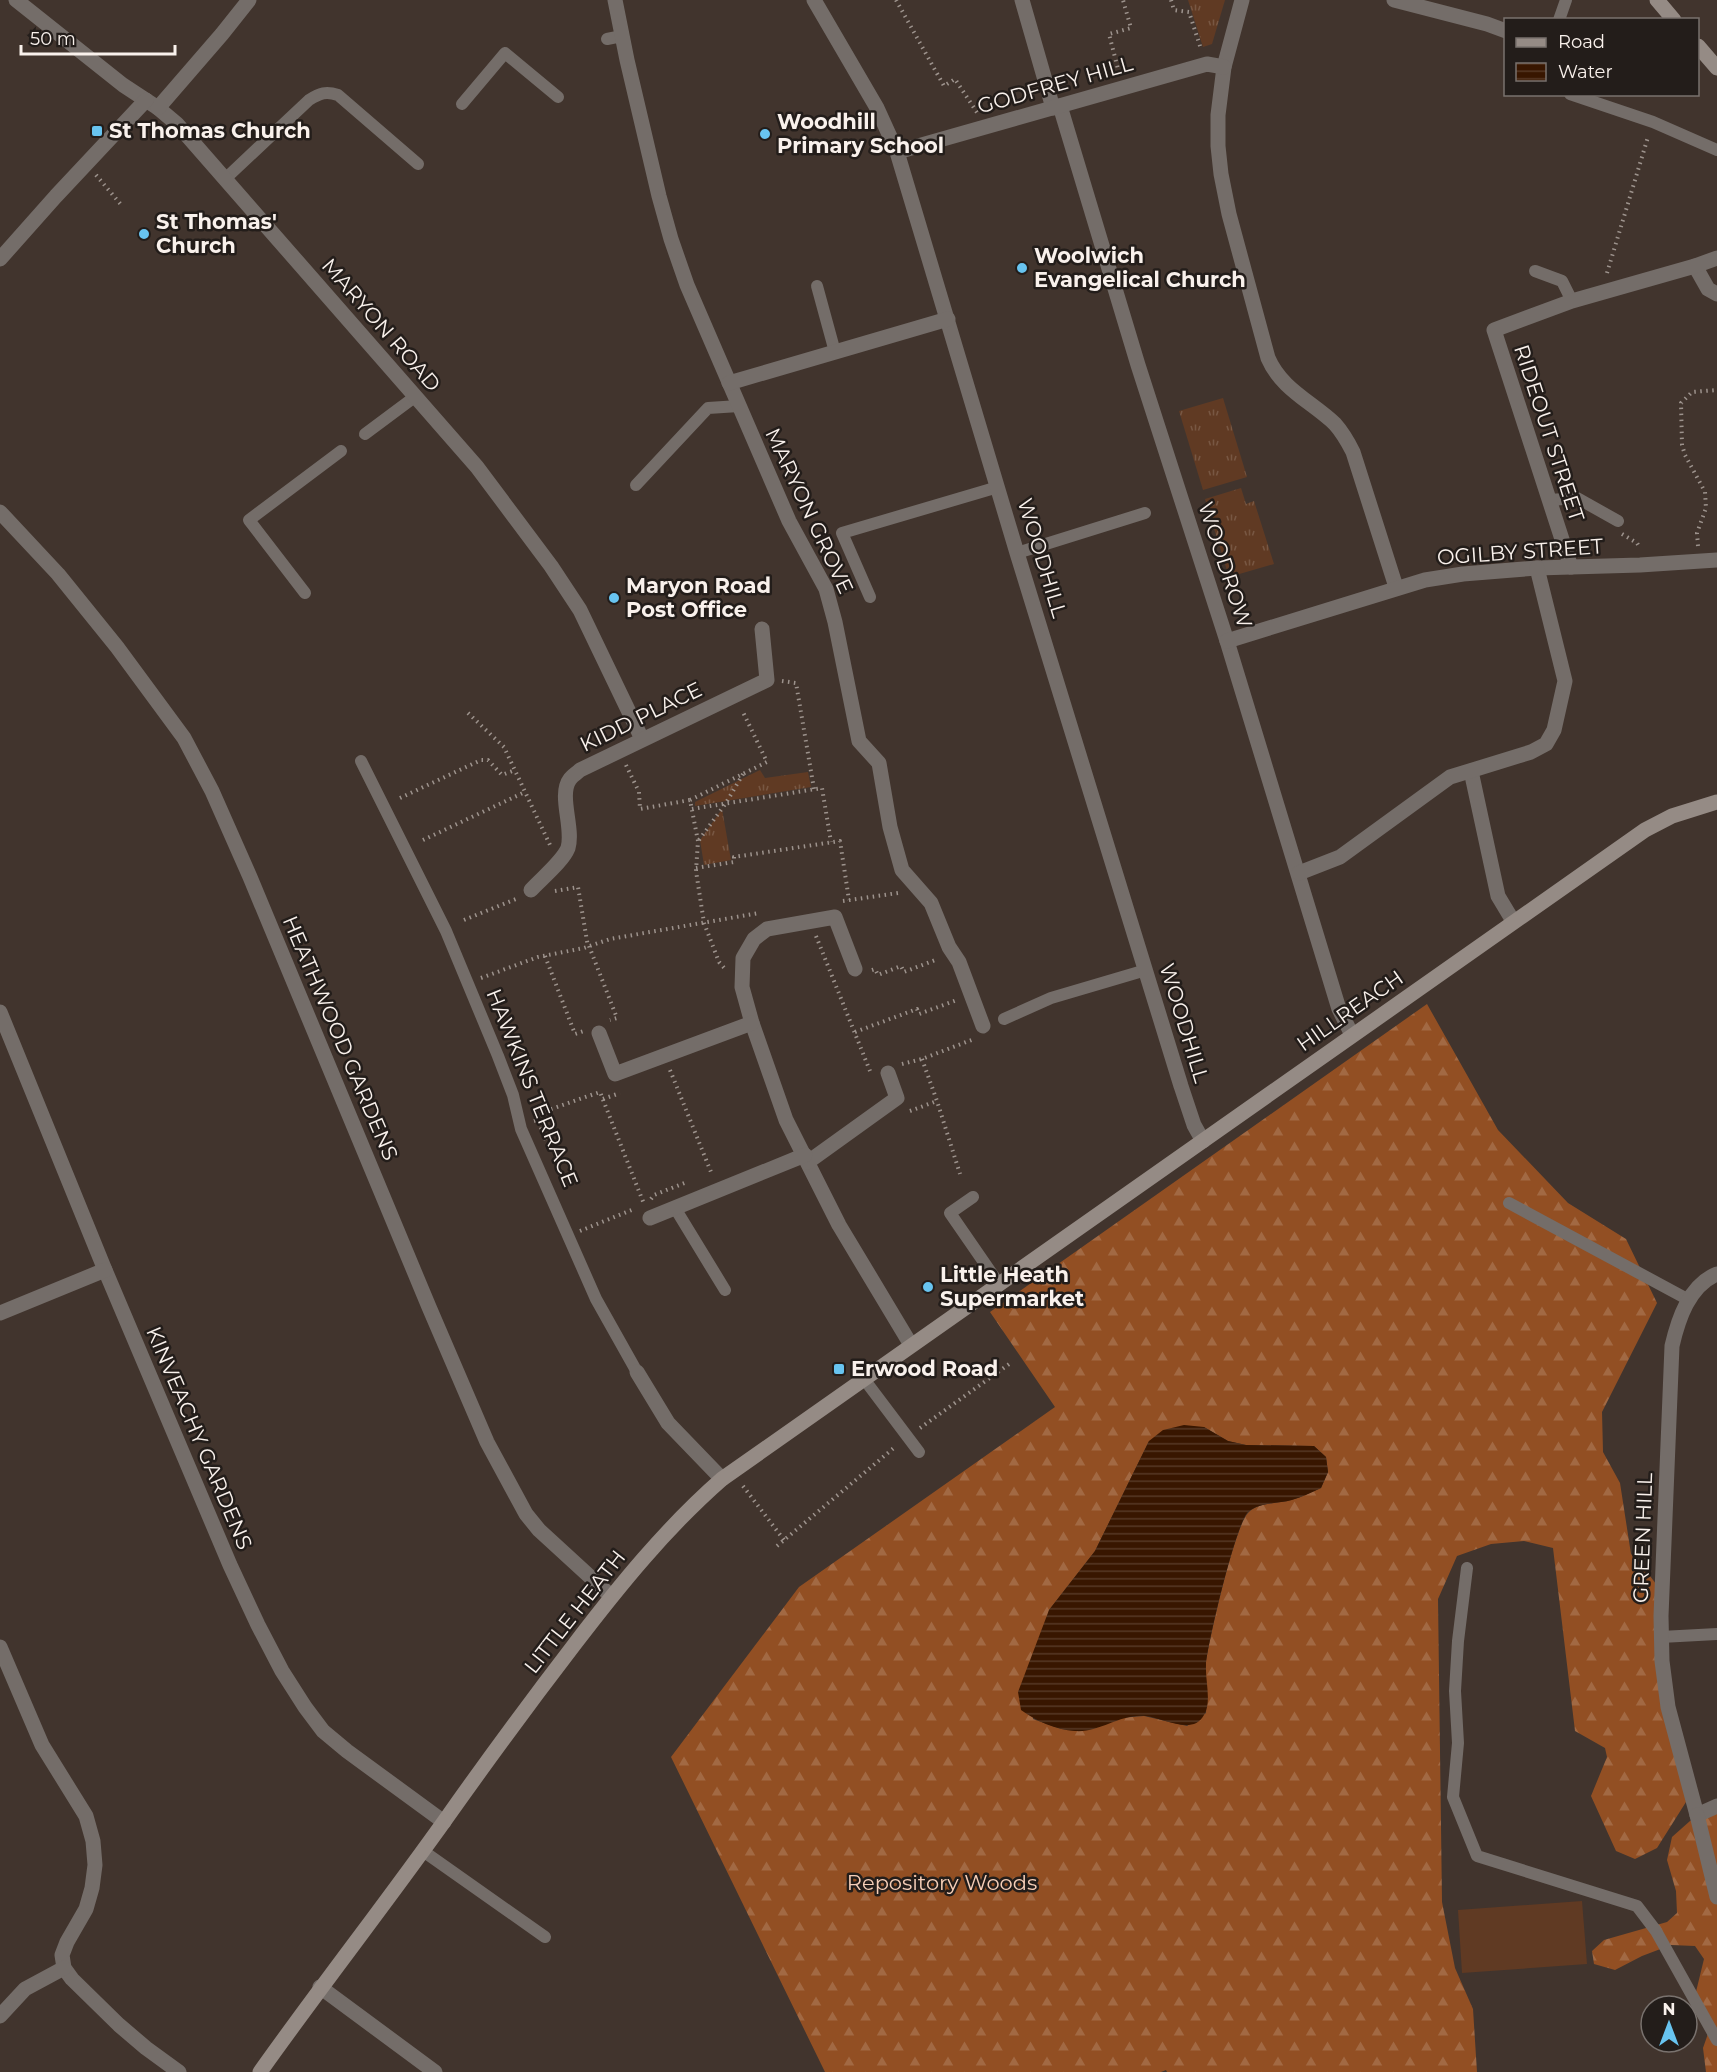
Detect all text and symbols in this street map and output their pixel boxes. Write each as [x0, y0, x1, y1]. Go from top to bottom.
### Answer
scale bar [21, 18, 176, 56]
legend [1504, 18, 1699, 96]
text: 50 m [30, 28, 76, 50]
text: Road [1558, 31, 1605, 53]
street label: GODFREY HILL [974, 50, 1136, 119]
text: Water [1558, 61, 1613, 83]
place label: Woodhill Primary School [777, 109, 944, 158]
place label: St Thomas Church [109, 118, 311, 143]
marker: St Thomas Church [90, 124, 104, 138]
marker: Woodhill Primary School [758, 127, 772, 141]
place label: St Thomas' Church [156, 209, 277, 258]
marker: St Thomas' Church [137, 227, 151, 241]
place label: Woolwich Evangelical Church [1034, 243, 1246, 292]
street label: MARYON ROAD [317, 253, 446, 396]
marker: Woolwich Evangelical Church [1015, 261, 1029, 275]
street label: RIDEOUT STREET [1509, 341, 1590, 524]
street label: MARYON GROVE [760, 424, 859, 598]
street label: WOODHILL [1012, 495, 1073, 621]
street label: WOODROW [1193, 499, 1258, 631]
street label: OGILBY STREET [1436, 533, 1604, 570]
place label: Maryon Road Post Office [626, 573, 771, 622]
marker: Maryon Road Post Office [607, 591, 621, 605]
street label: KIDD PLACE [576, 676, 706, 757]
street label: HEATHWOOD GARDENS [278, 912, 403, 1164]
street label: WOODHILL [1154, 960, 1215, 1086]
street label: HILLREACH [1292, 965, 1408, 1056]
street label: HAWKINS TERRACE [481, 985, 584, 1191]
place label: Little Heath Supermarket [940, 1262, 1084, 1311]
marker: Little Heath Supermarket [921, 1280, 935, 1294]
street label: KINVEACHY GARDENS [141, 1323, 258, 1553]
place label: Erwood Road [851, 1356, 998, 1381]
marker: Erwood Road [832, 1362, 846, 1376]
street label: GREEN HILL [1628, 1472, 1657, 1604]
street label: LITTLE HEATH [519, 1545, 630, 1678]
park label: Repository Woods [847, 1870, 1037, 1895]
north arrow [1639, 1994, 1699, 2054]
text: N [1663, 2000, 1675, 2019]

